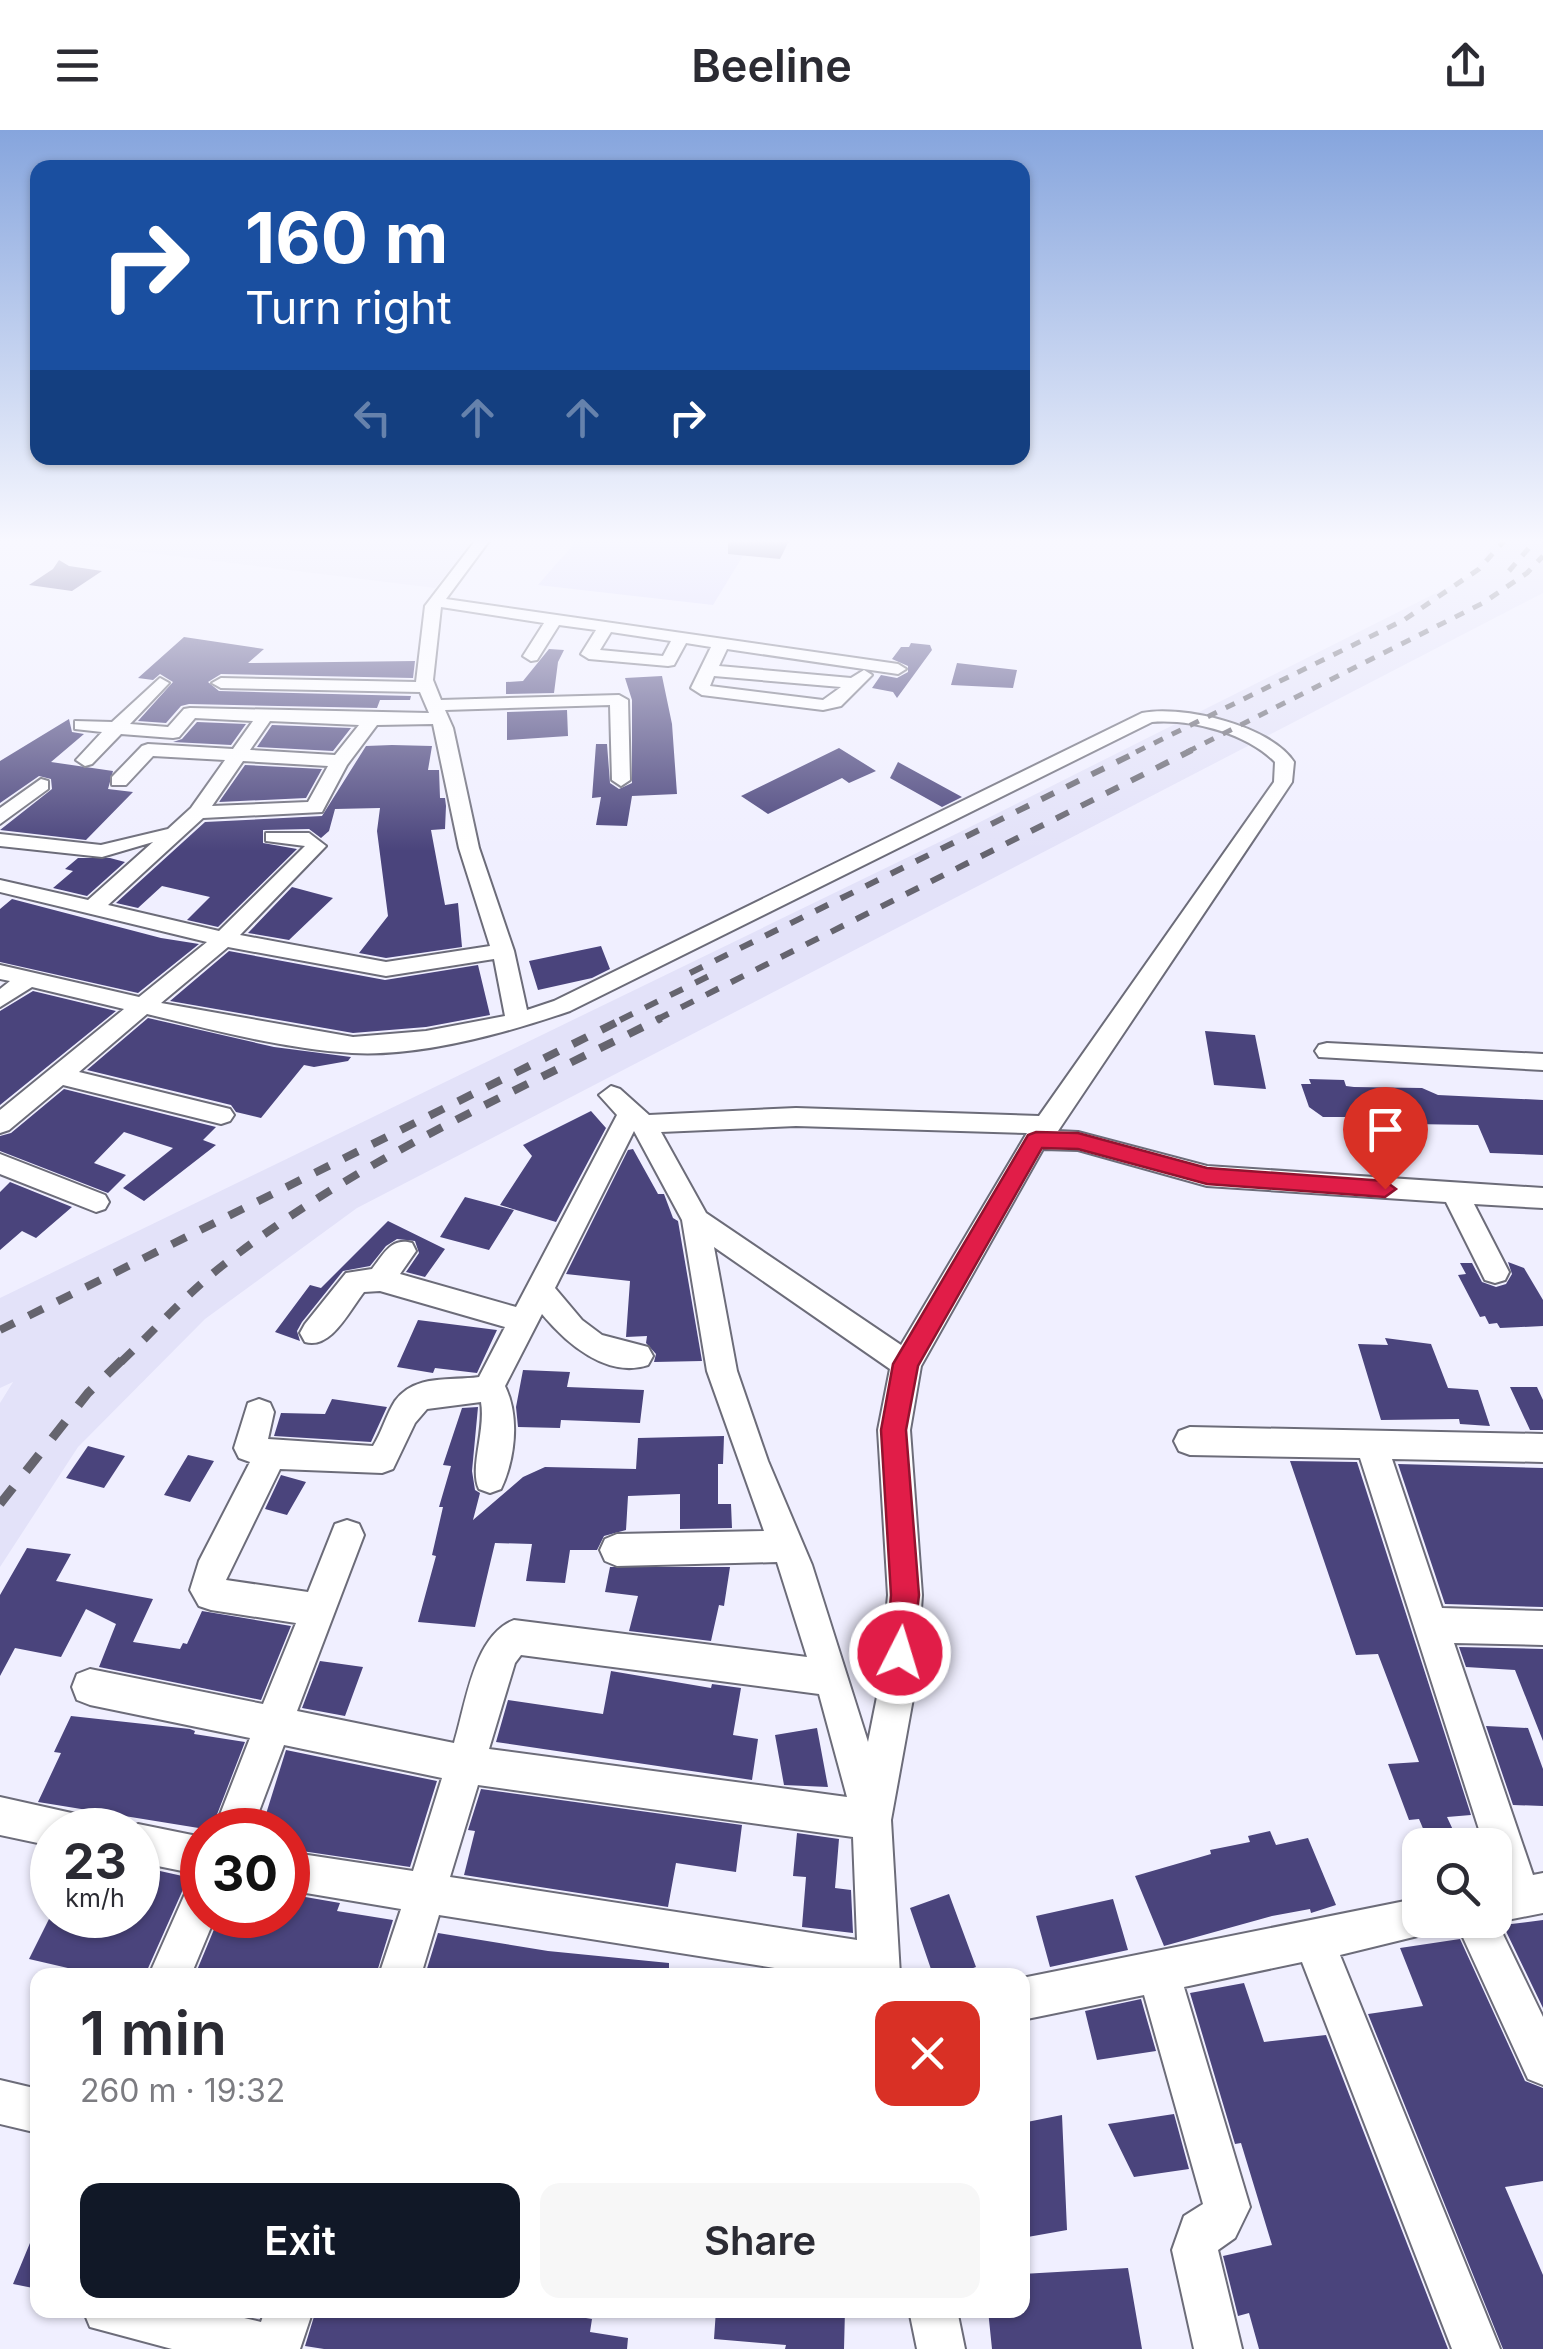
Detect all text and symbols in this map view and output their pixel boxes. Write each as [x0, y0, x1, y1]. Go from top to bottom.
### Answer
icon: menu [50, 38, 105, 93]
text: Beeline [691, 38, 852, 93]
icon: share [1438, 38, 1493, 93]
text: 160 m [245, 195, 448, 280]
icon: right [80, 200, 210, 330]
text: Turn right [245, 280, 452, 335]
icon: left [345, 390, 400, 445]
icon: ahead [450, 390, 505, 445]
icon: ahead [555, 390, 610, 445]
icon: right [660, 390, 715, 445]
pin [1343, 1087, 1428, 1190]
icon: arrive [1358, 1102, 1413, 1157]
position arrow [848, 1601, 952, 1705]
speed limit sign: 30 [180, 1808, 310, 1938]
map controls [1402, 1828, 1512, 1938]
button: search [1402, 1828, 1512, 1938]
text: 23 [63, 1831, 127, 1891]
text: km/h [65, 1883, 125, 1913]
text: 1 min [80, 1997, 227, 2069]
button: close [875, 2001, 980, 2106]
text: 260 m · 19:32 [80, 2071, 285, 2110]
button: Exit [80, 2183, 520, 2298]
button: Share [540, 2183, 980, 2298]

